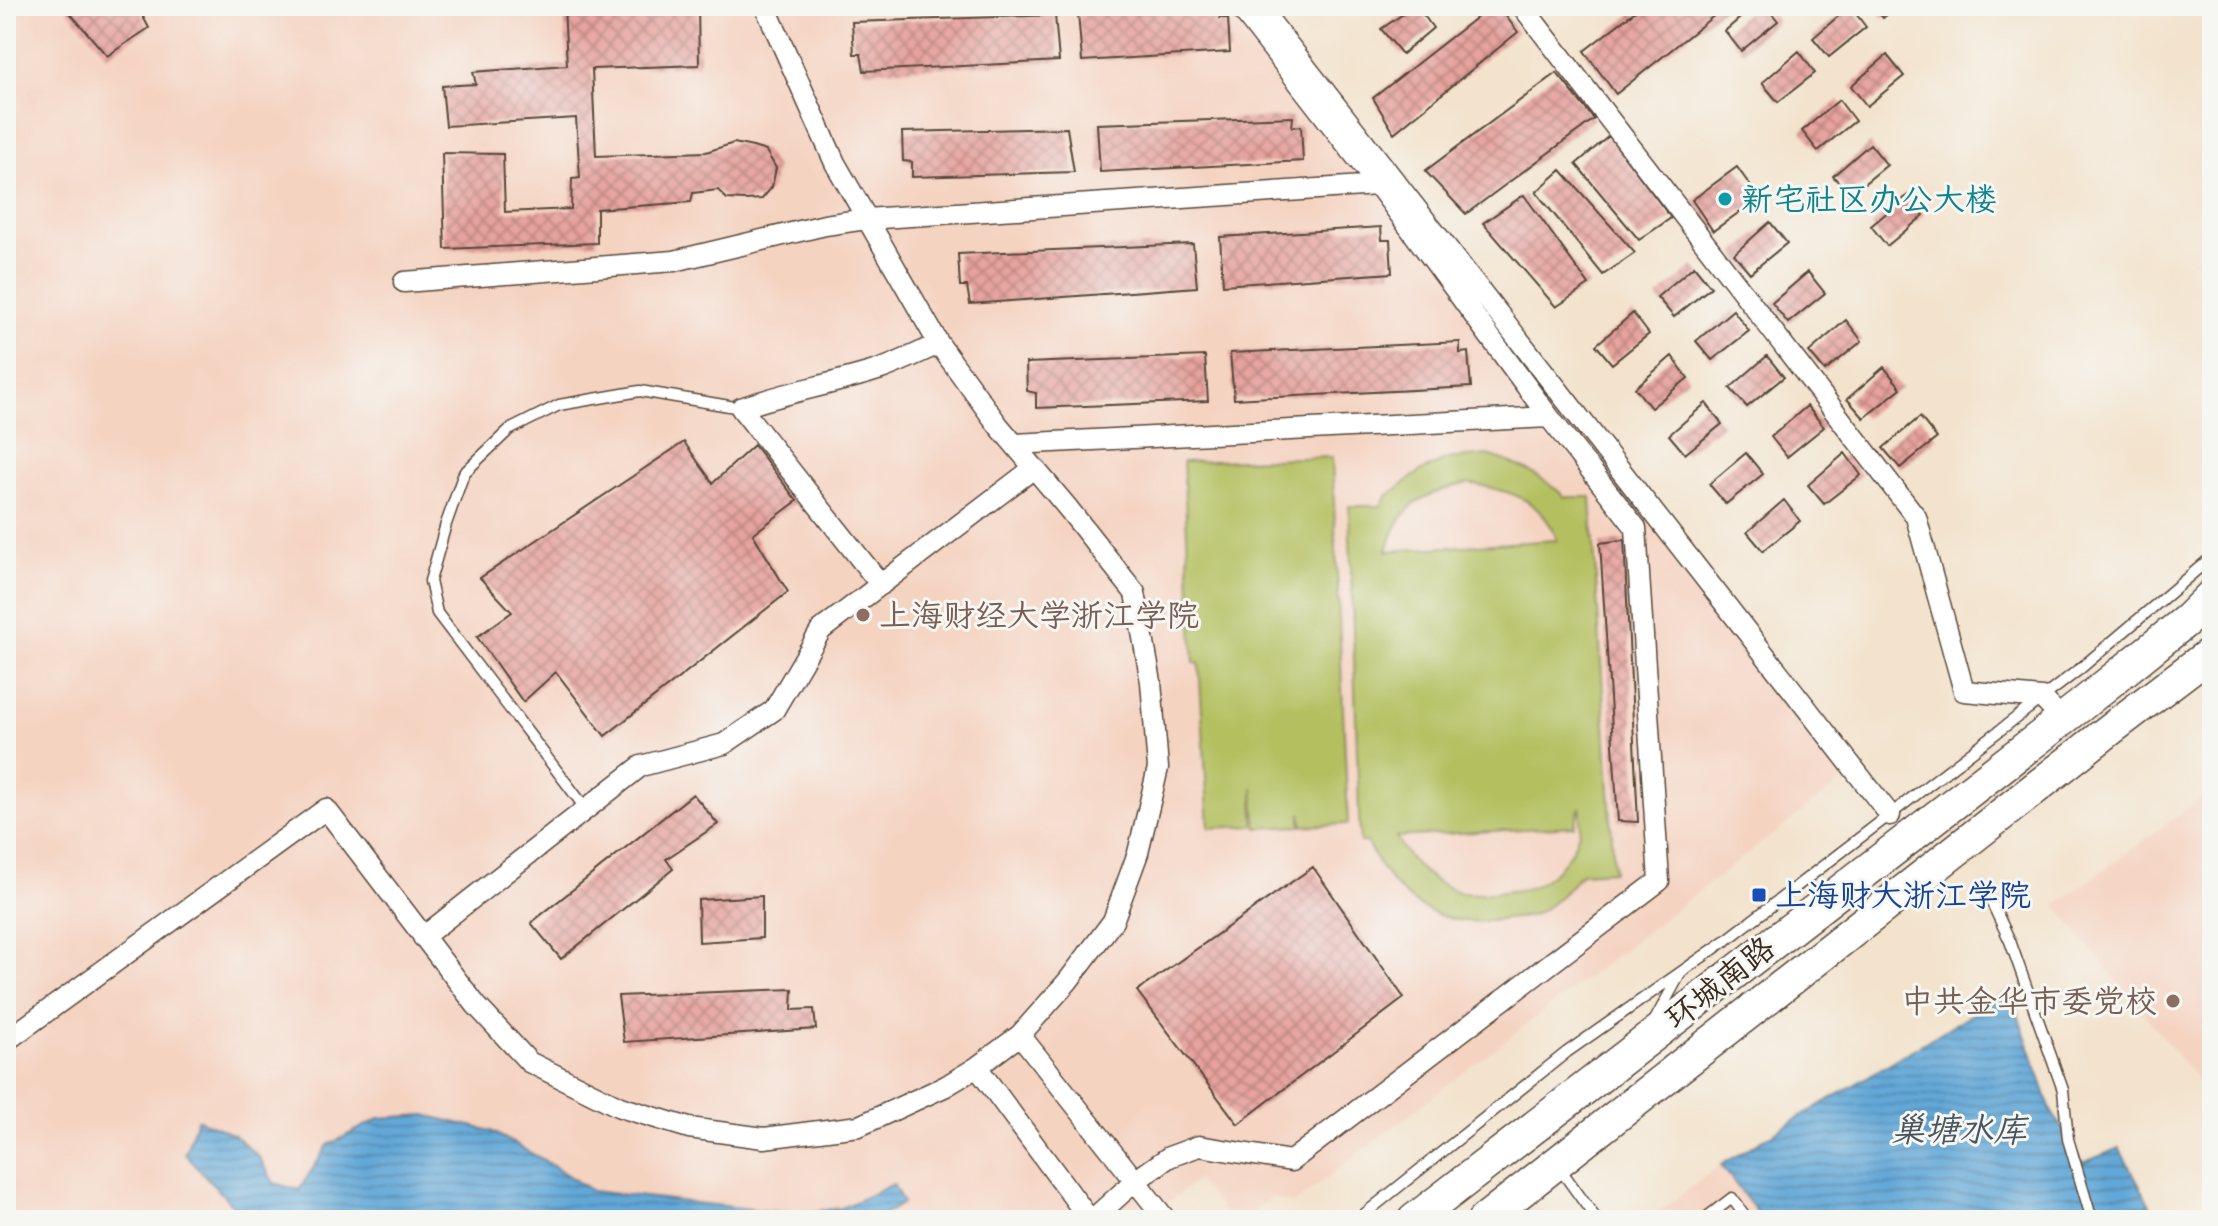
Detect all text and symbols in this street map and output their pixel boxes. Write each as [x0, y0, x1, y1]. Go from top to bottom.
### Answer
place label: 新宅社区办公大楼 [1741, 179, 1997, 220]
marker: 新宅社区办公大楼 [1716, 190, 1734, 208]
place label: 上海财经大学浙江学院 [879, 595, 1199, 636]
marker: 上海财经大学浙江学院 [854, 606, 872, 624]
place label: 上海财大浙江学院 [1775, 875, 2031, 916]
marker: 上海财大浙江学院 [1750, 886, 1768, 904]
street label: 环城南路 [1657, 927, 1783, 1039]
place label: 中共金华市委党校 [1901, 981, 2157, 1022]
marker: 中共金华市委党校 [2164, 992, 2182, 1010]
water label: 巢塘水库 [1891, 1108, 2030, 1151]

